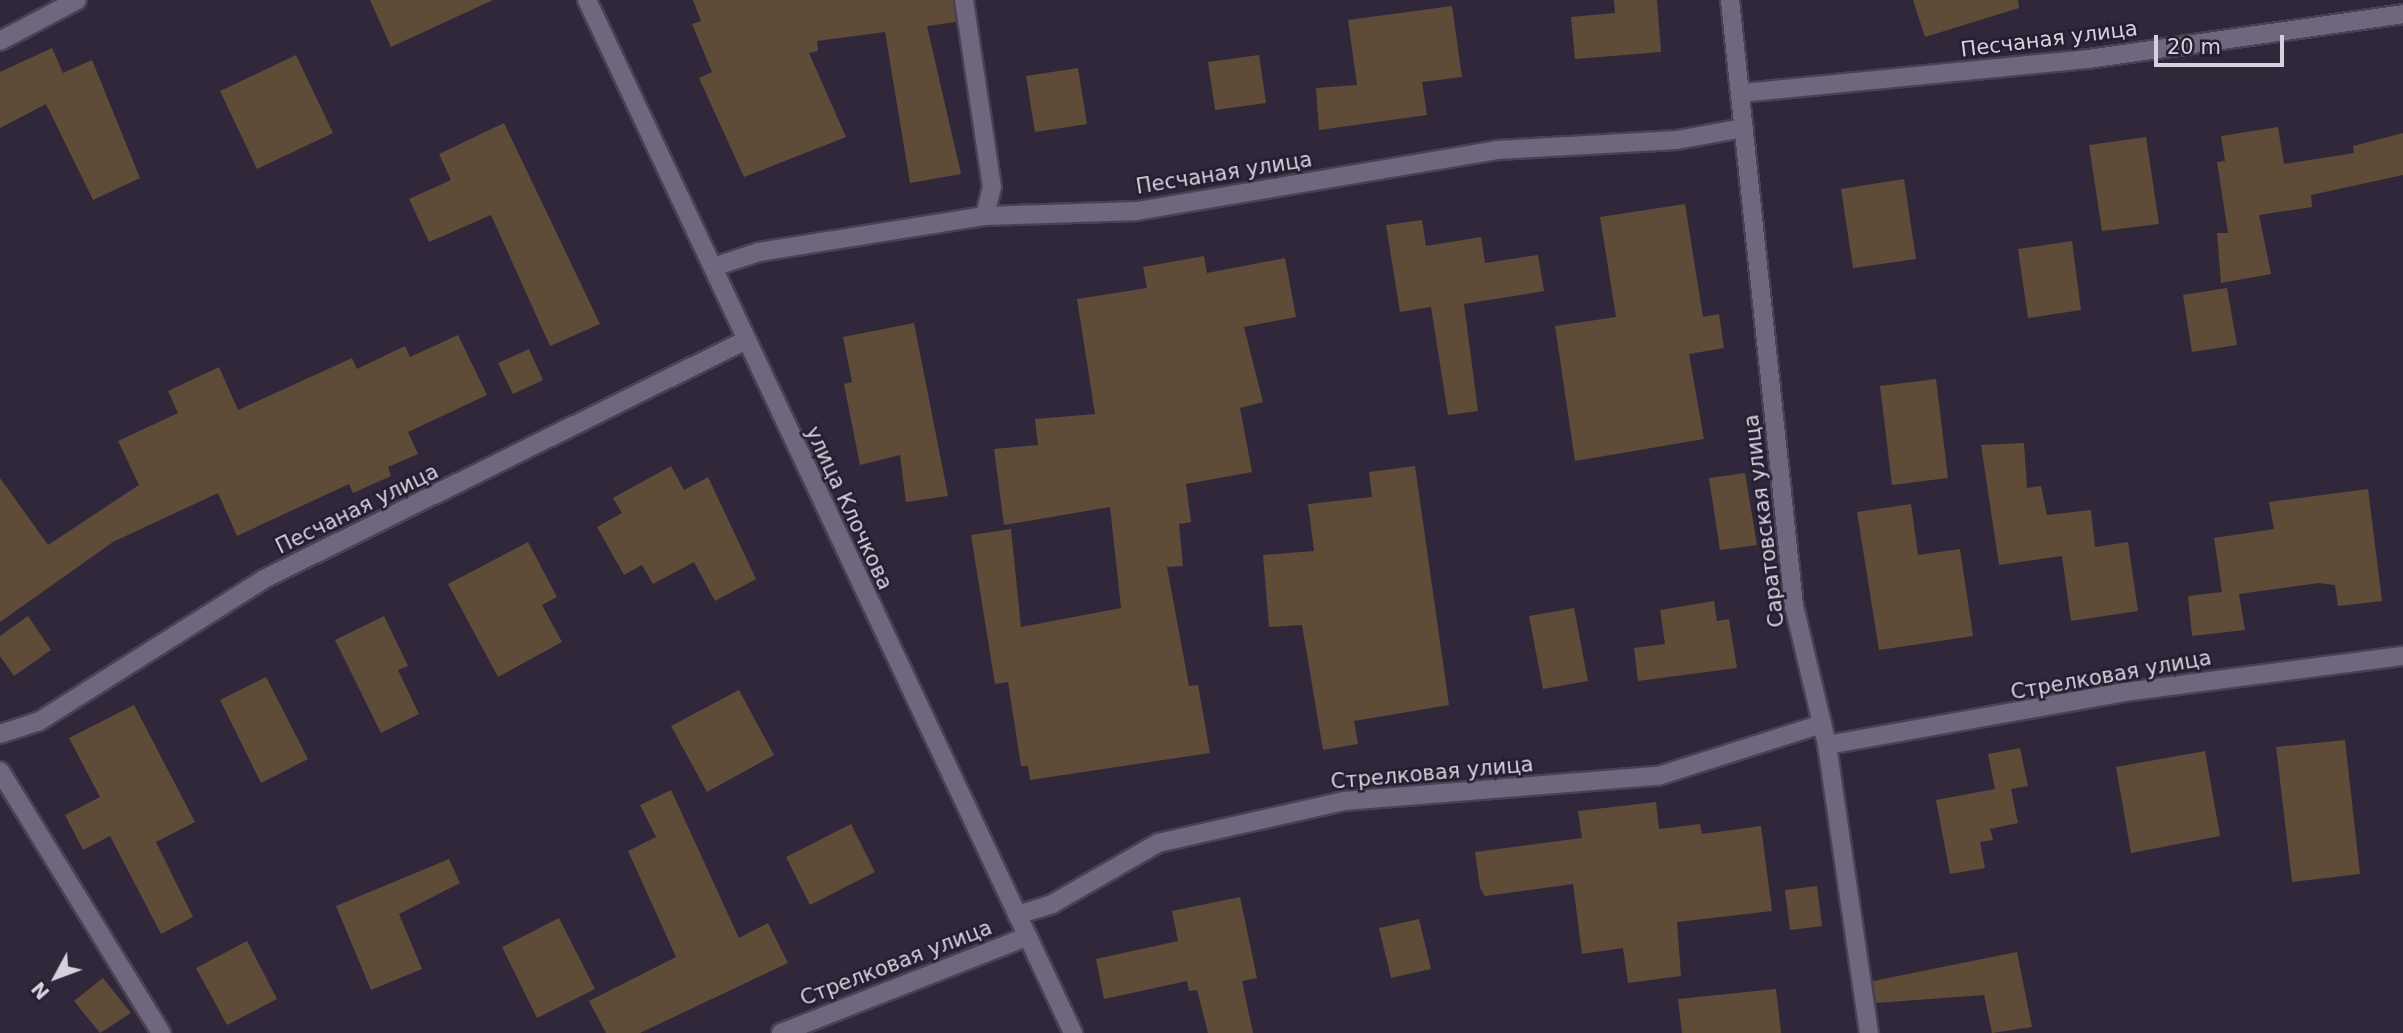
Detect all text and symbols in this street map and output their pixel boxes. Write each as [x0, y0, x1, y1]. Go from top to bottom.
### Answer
street label: Песчаная улица [1959, 16, 2139, 62]
scale bar [2158, 21, 2288, 65]
text: 20 m [2167, 35, 2221, 59]
street label: Песчаная улица [1134, 147, 1314, 199]
street label: Саратовская улица [1738, 413, 1790, 629]
street label: улица Клочкова [800, 422, 898, 594]
street label: Песчаная улица [271, 459, 443, 559]
street label: Стрелковая улица [2009, 645, 2213, 705]
street label: Стрелковая улица [1330, 752, 1534, 794]
street label: Стрелковая улица [797, 915, 995, 1011]
north arrow [21, 942, 91, 1012]
text: N [27, 978, 54, 1004]

